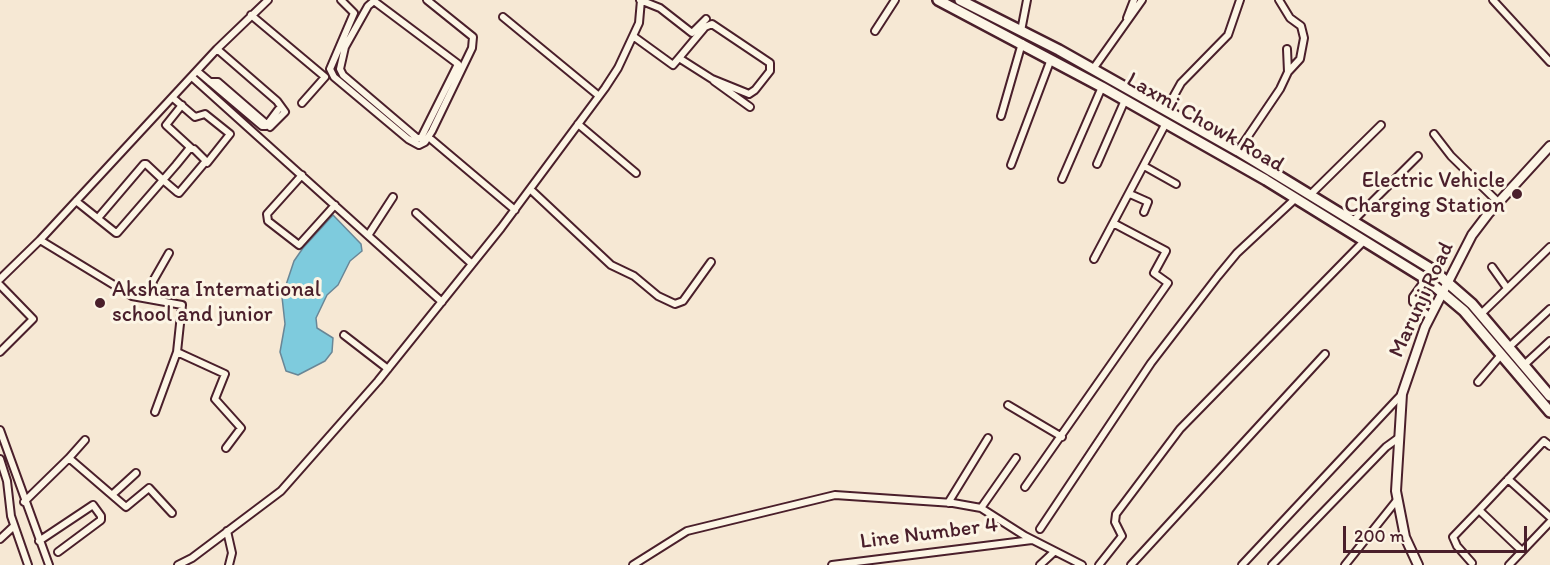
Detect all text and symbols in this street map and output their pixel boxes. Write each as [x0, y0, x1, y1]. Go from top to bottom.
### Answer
street label: Laxmi Chowk Road [1121, 67, 1289, 179]
place label: Electric Vehicle Charging Station [1344, 168, 1505, 220]
marker: Electric Vehicle Charging Station [1510, 187, 1524, 201]
street label: Marunji Road [1384, 238, 1460, 362]
place label: Akshara International school and junior [112, 277, 321, 328]
marker: Akshara International school and junior [93, 296, 107, 310]
street label: Line Number 4 [858, 512, 1000, 556]
scale bar [1346, 514, 1530, 552]
text: 200 m [1354, 525, 1405, 547]

